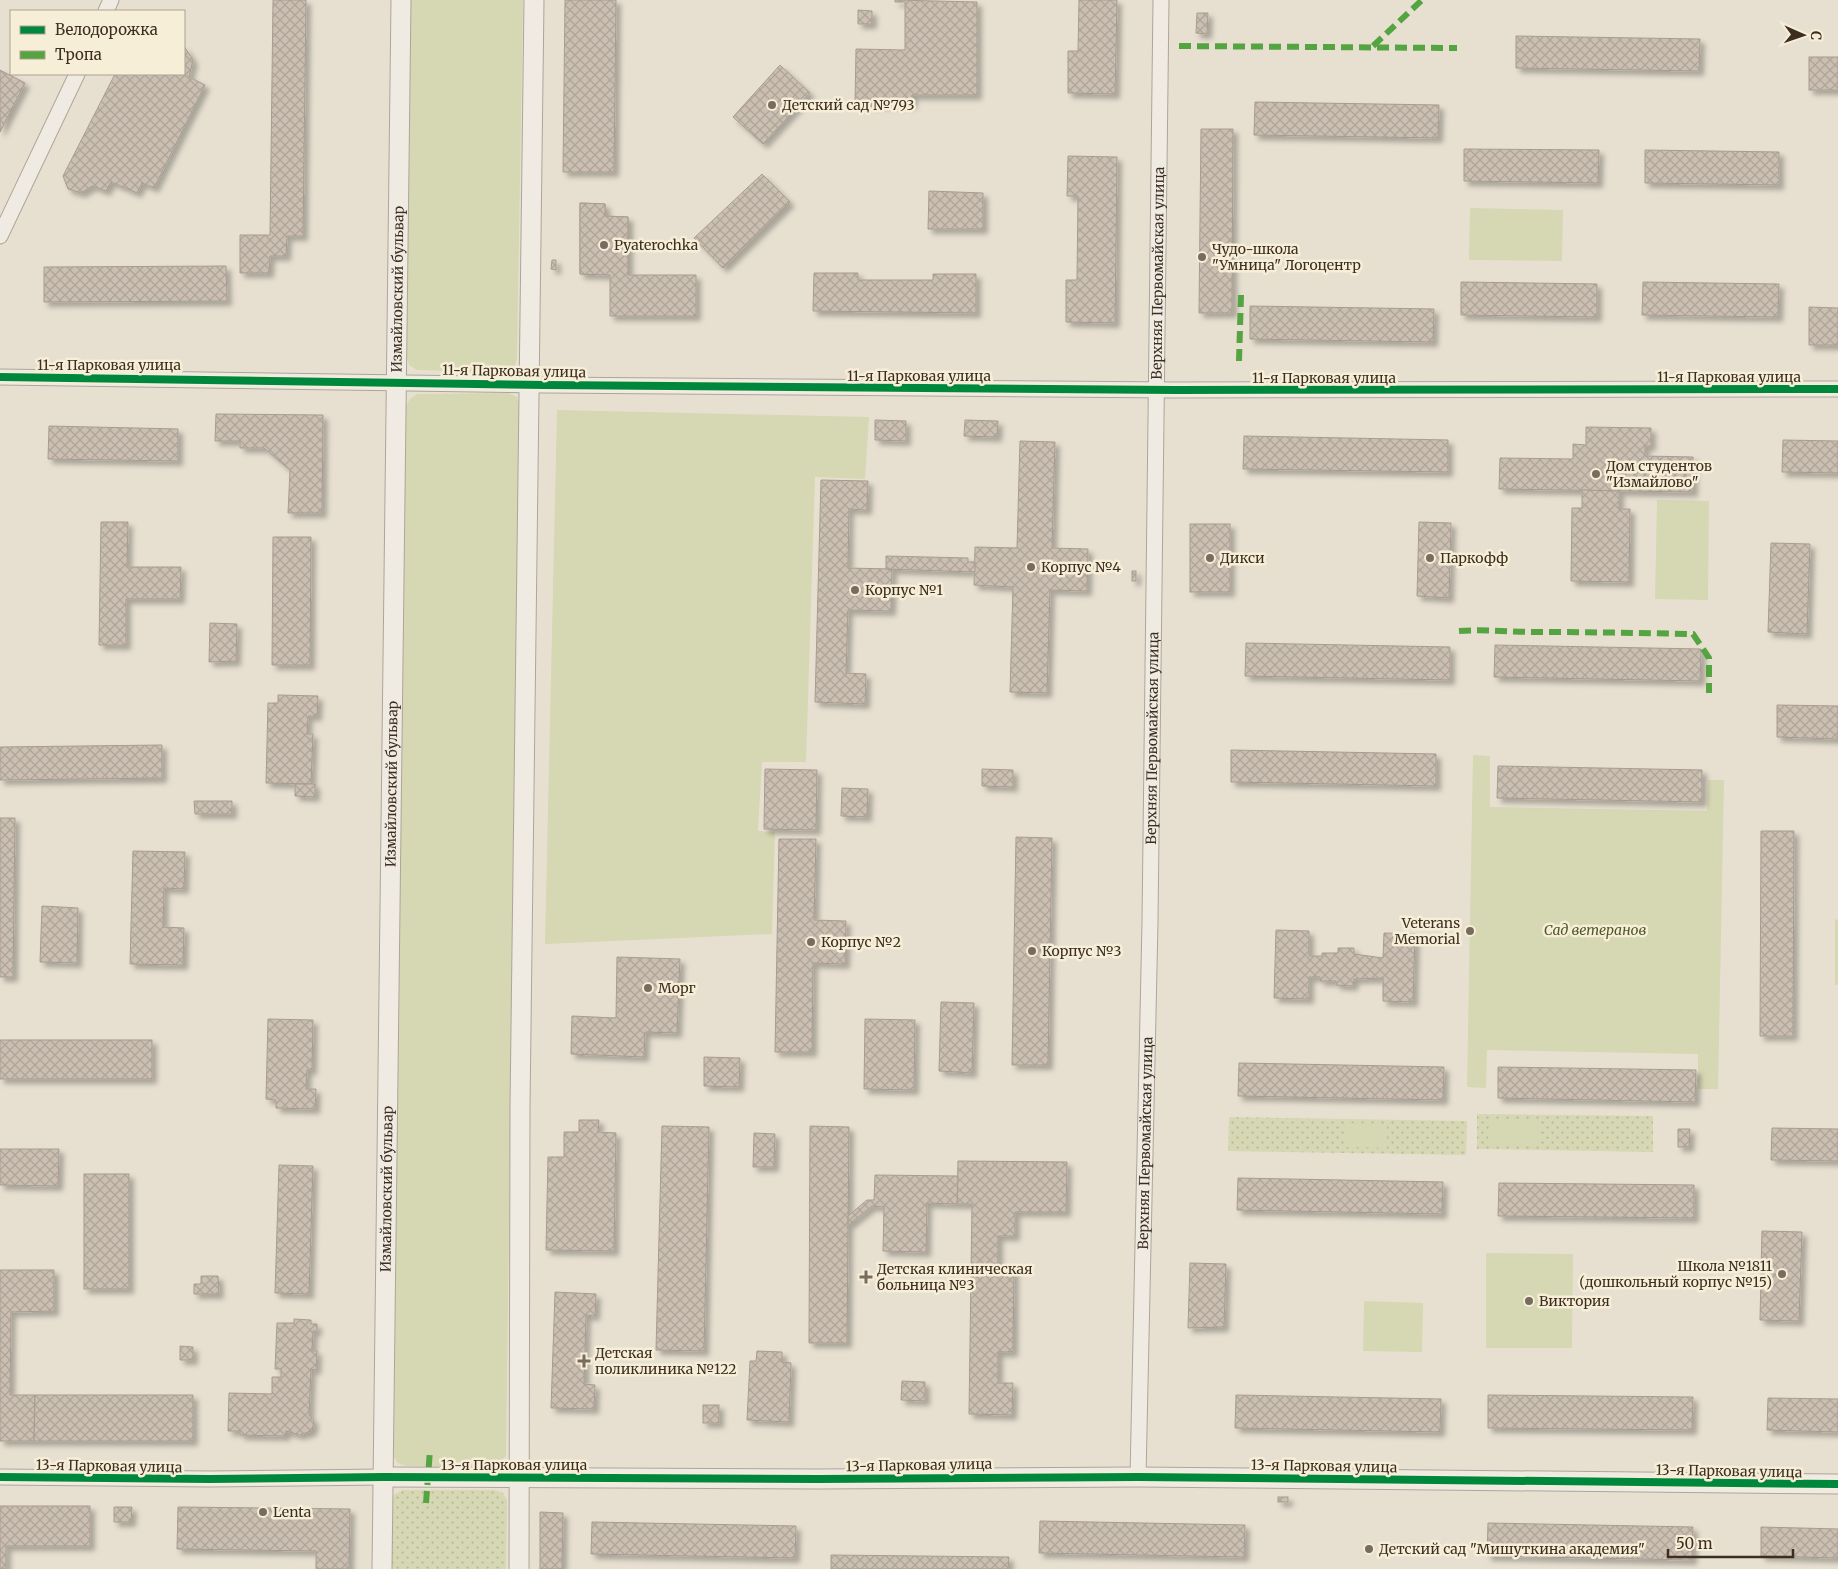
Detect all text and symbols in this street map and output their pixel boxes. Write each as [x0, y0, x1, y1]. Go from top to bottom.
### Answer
legend [10, 10, 185, 75]
north arrow [1778, 10, 1828, 60]
text: Велодорожка [55, 20, 158, 39]
text: С [1807, 30, 1825, 40]
text: Тропа [55, 45, 102, 64]
place label: Детский сад №793 [782, 96, 914, 114]
marker: Детский сад №793 [766, 99, 778, 111]
street label: Верхняя Первомайская улица [1147, 166, 1168, 380]
street label: Измайловский бульвар [387, 205, 408, 372]
place label: Pyaterochka [614, 236, 699, 254]
marker: Pyaterochka [598, 239, 610, 251]
place label: Чудо-школа "Умница" Логоцентр [1212, 240, 1361, 274]
marker: Чудо-школа "Умница" Логоцентр [1196, 251, 1208, 263]
street label: 11-я Парковая улица [37, 356, 182, 374]
street label: 11-я Парковая улица [442, 361, 587, 381]
street label: 11-я Парковая улица [847, 367, 992, 385]
street label: 11-я Парковая улица [1657, 368, 1802, 386]
street label: 11-я Парковая улица [1252, 369, 1397, 387]
place label: Дом студентов "Измайлово" [1606, 457, 1712, 491]
marker: Дом студентов "Измайлово" [1590, 468, 1602, 480]
place label: Дикси [1220, 549, 1265, 567]
place label: Паркофф [1440, 549, 1508, 567]
marker: Дикси [1204, 552, 1216, 564]
marker: Паркофф [1424, 552, 1436, 564]
place label: Корпус №4 [1041, 558, 1121, 576]
marker: Корпус №4 [1025, 561, 1037, 573]
place label: Корпус №1 [865, 581, 943, 599]
marker: Корпус №1 [849, 584, 861, 596]
street label: Верхняя Первомайская улица [1142, 631, 1162, 845]
street label: Измайловский бульвар [381, 700, 402, 867]
place label: Veterans Memorial [1394, 914, 1461, 948]
park label: Сад ветеранов [1544, 921, 1646, 939]
marker: Veterans Memorial [1464, 925, 1476, 937]
place label: Корпус №2 [821, 933, 901, 951]
marker: Корпус №2 [805, 936, 817, 948]
place label: Корпус №3 [1042, 942, 1121, 960]
marker: Корпус №3 [1026, 945, 1038, 957]
place label: Морг [658, 979, 696, 997]
marker: Морг [642, 982, 654, 994]
street label: Верхняя Первомайская улица [1134, 1036, 1157, 1250]
street label: Измайловский бульвар [377, 1105, 397, 1272]
place label: Школа №1811 (дошкольный корпус №15) [1579, 1257, 1772, 1291]
place label: Детская клиническая больница №3 [877, 1260, 1033, 1294]
marker: Школа №1811 (дошкольный корпус №15) [1776, 1268, 1788, 1280]
marker: Детская клиническая больница №3 [859, 1270, 873, 1284]
place label: Виктория [1539, 1292, 1610, 1310]
marker: Виктория [1523, 1295, 1535, 1307]
place label: Детская поликлиника №122 [595, 1344, 737, 1378]
marker: Детская поликлиника №122 [577, 1354, 591, 1368]
street label: 13-я Парковая улица [846, 1455, 993, 1475]
street label: 13-я Парковая улица [36, 1456, 183, 1476]
street label: 13-я Парковая улица [441, 1456, 588, 1474]
street label: 13-я Парковая улица [1251, 1456, 1398, 1476]
street label: 13-я Парковая улица [1656, 1461, 1803, 1481]
place label: Lenta [273, 1503, 312, 1521]
marker: Lenta [257, 1506, 269, 1518]
scale bar [1668, 1526, 1793, 1558]
text: 50 m [1676, 1534, 1713, 1553]
place label: Детский сад "Мишуткина академия" [1379, 1540, 1645, 1558]
marker: Детский сад "Мишуткина академия" [1363, 1543, 1375, 1555]

